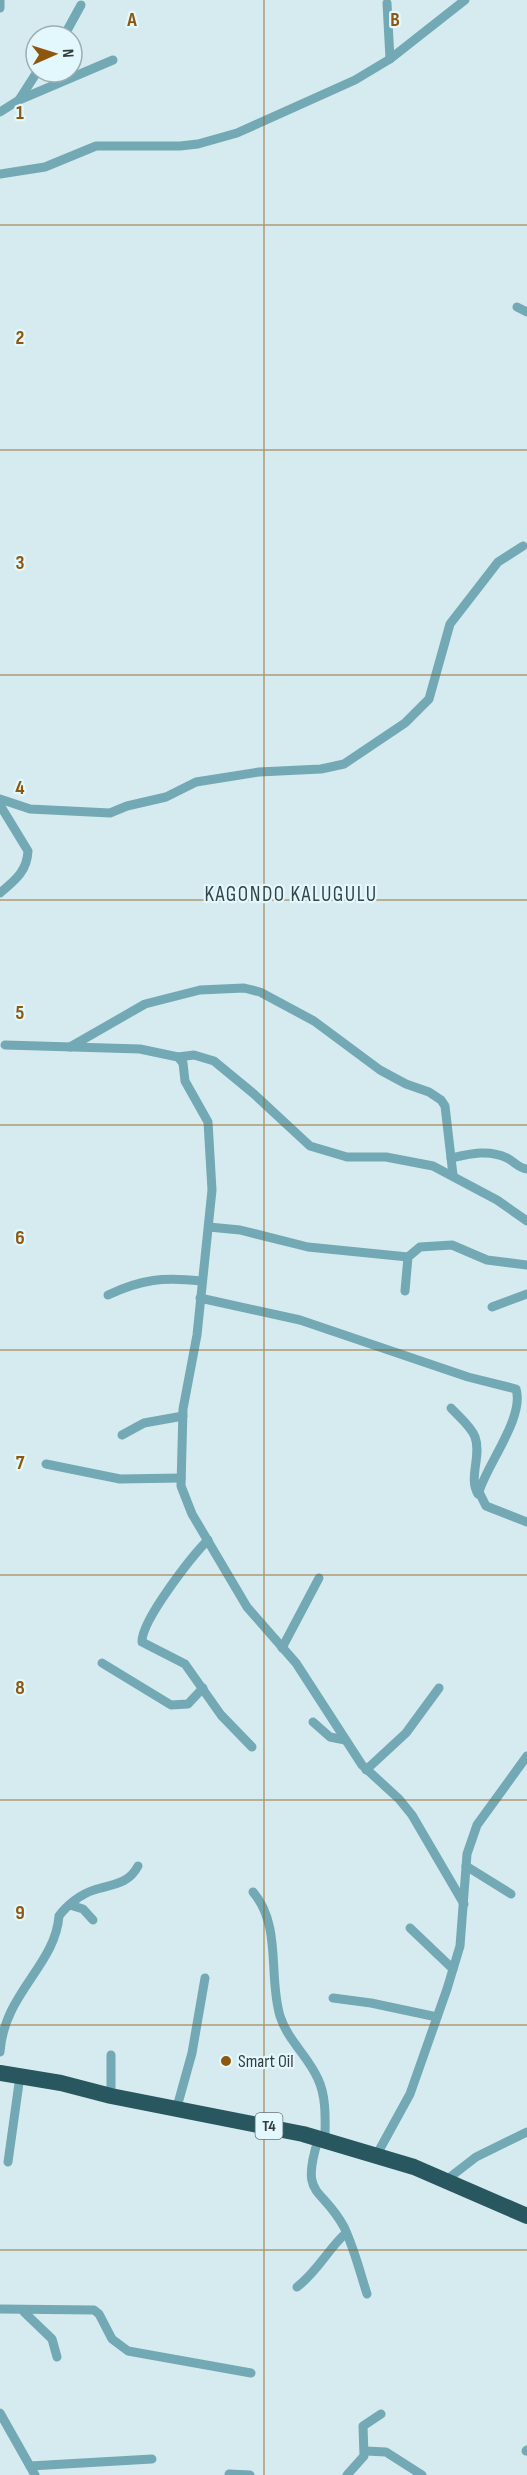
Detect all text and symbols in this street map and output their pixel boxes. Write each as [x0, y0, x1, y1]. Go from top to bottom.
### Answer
text: A [126, 8, 137, 32]
text: B [390, 8, 400, 32]
north arrow [24, 24, 84, 84]
text: N [58, 49, 77, 58]
text: 1 [16, 101, 24, 125]
text: 2 [16, 326, 24, 350]
text: 3 [16, 551, 25, 575]
text: 4 [15, 776, 25, 800]
district label: KAGONDO KALUGULU [204, 882, 378, 907]
text: 5 [16, 1001, 25, 1025]
text: 6 [15, 1226, 25, 1250]
text: 7 [16, 1451, 25, 1475]
text: 8 [15, 1676, 25, 1700]
text: 9 [15, 1901, 25, 1925]
place label: Smart Oil [238, 2051, 294, 2072]
marker: Smart Oil [219, 2054, 233, 2068]
road number: T4 [256, 2113, 282, 2139]

